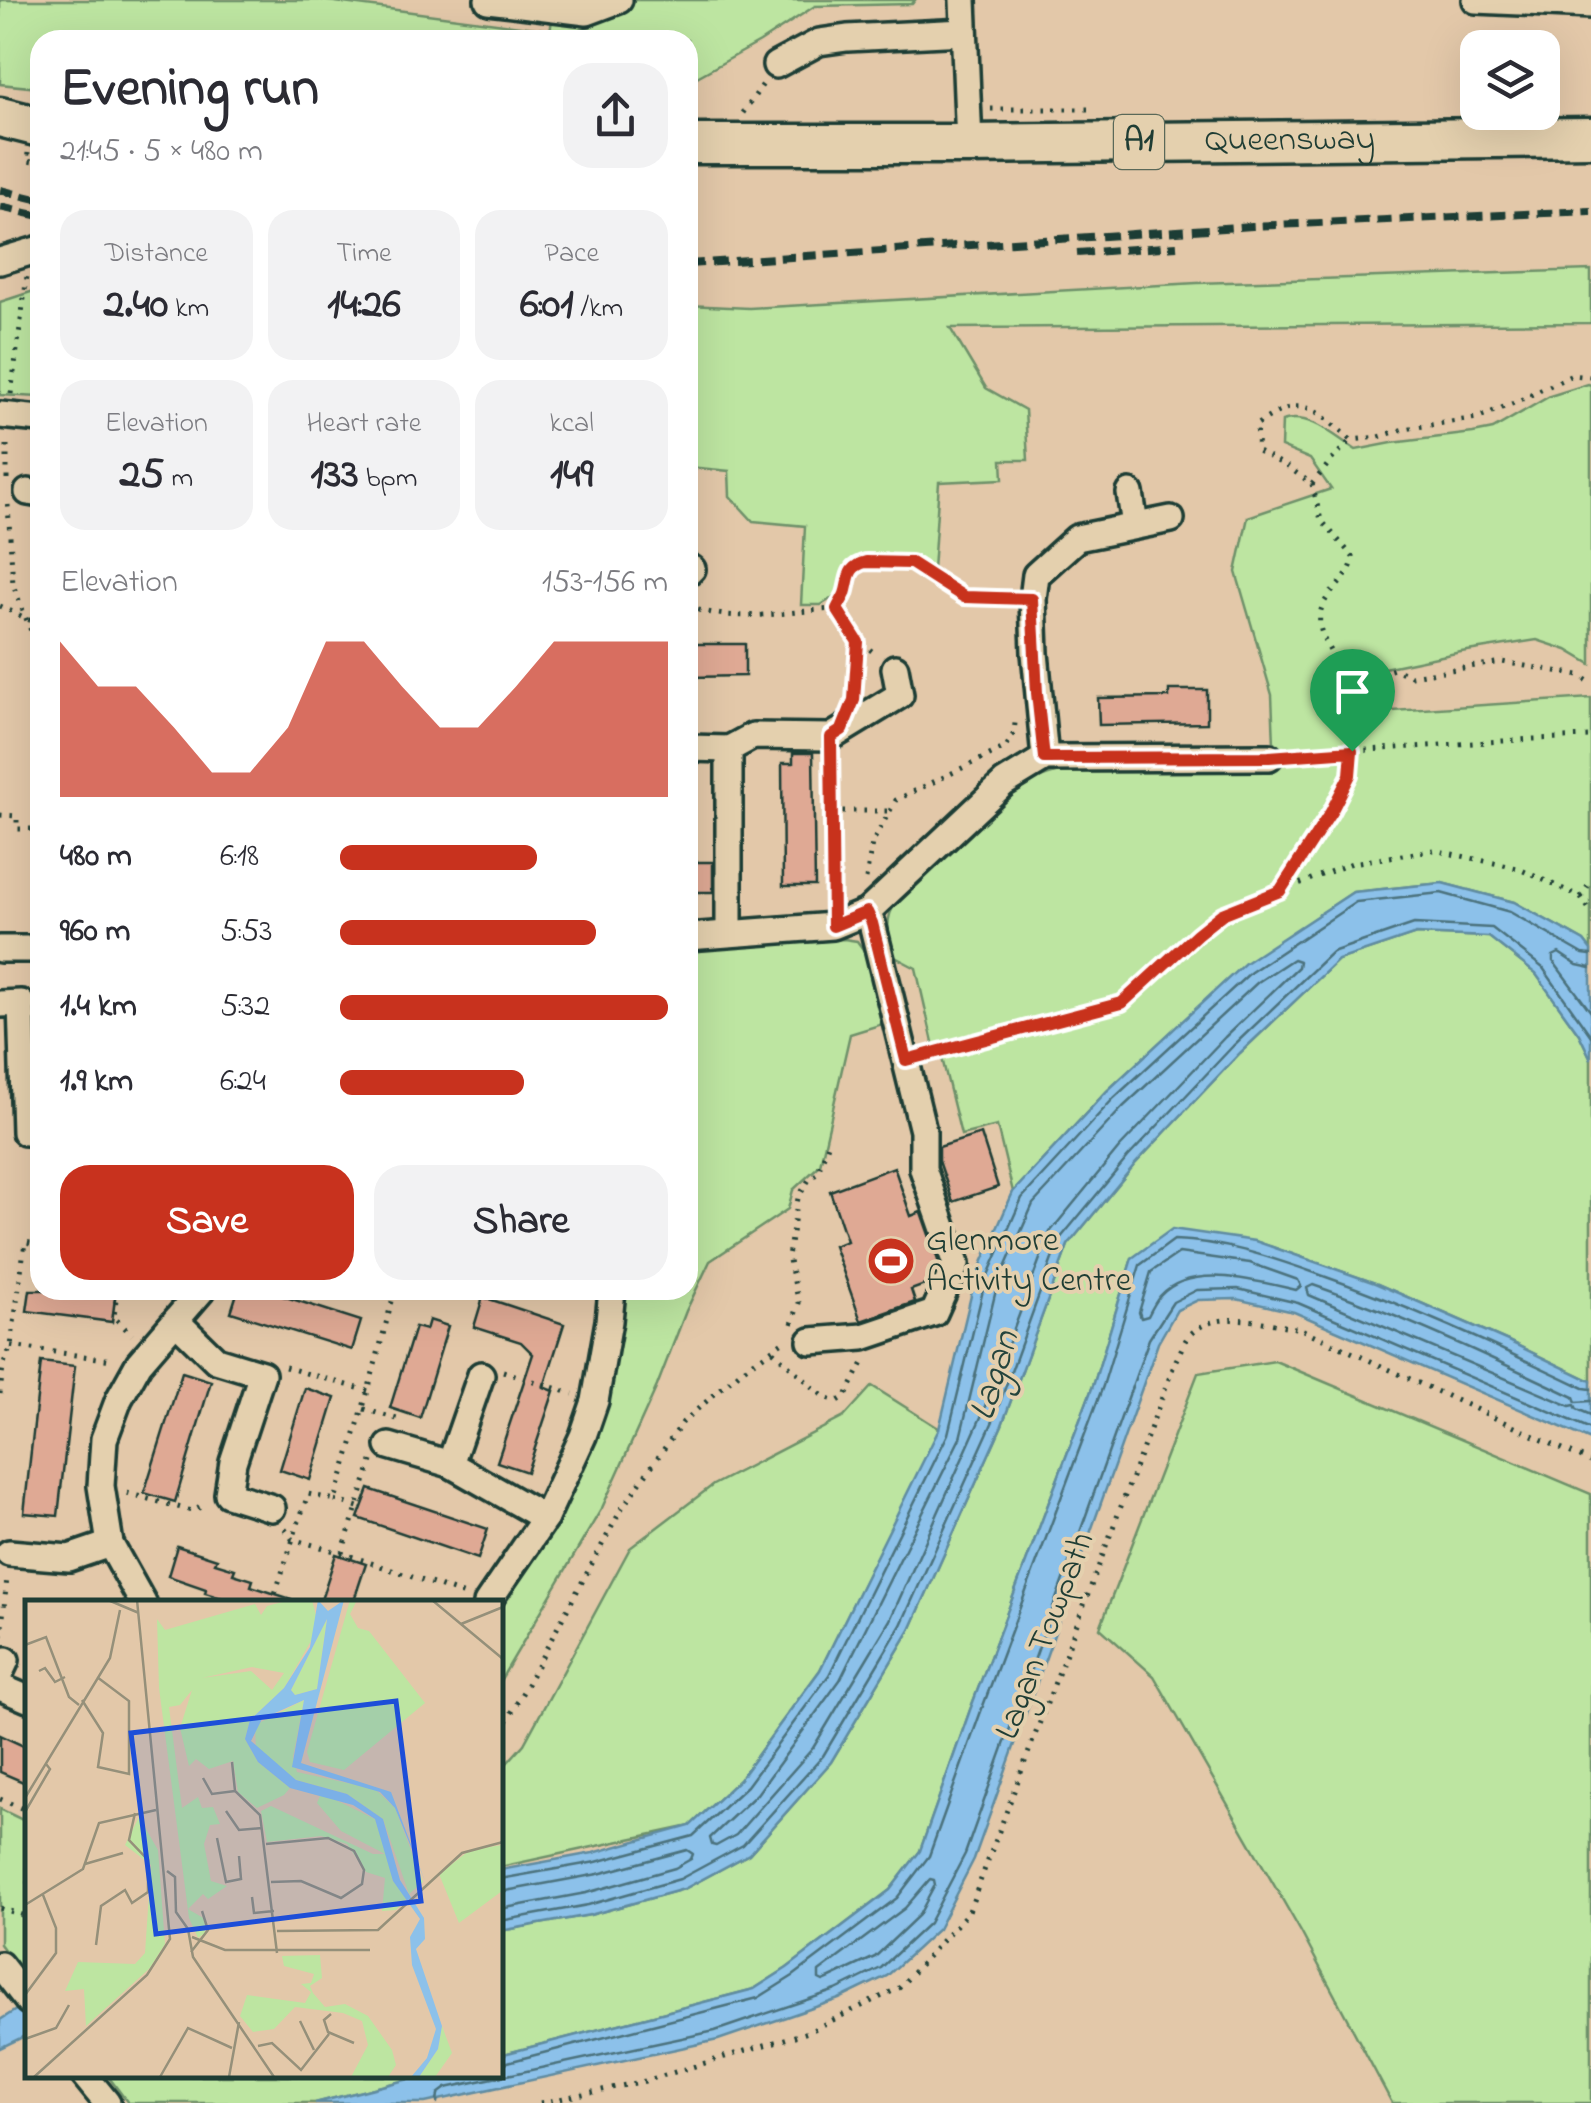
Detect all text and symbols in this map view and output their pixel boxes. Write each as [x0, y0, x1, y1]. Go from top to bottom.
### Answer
map controls [1460, 30, 1560, 130]
button: layers [1460, 30, 1560, 130]
text: Evening run [60, 51, 319, 131]
button: share [563, 63, 668, 168]
street label: Queensway [1205, 114, 1375, 167]
road number: A1 [1114, 115, 1164, 169]
text: 21:45 · 5 × 480 m [60, 129, 263, 176]
text: Distance [105, 234, 208, 275]
text: Time [336, 234, 392, 275]
text: Pace [544, 234, 599, 275]
text: 2.40 [103, 275, 168, 336]
text: 14:26 [327, 275, 401, 336]
text: 6:01 [520, 275, 574, 336]
text: km [168, 289, 209, 330]
text: /km [574, 289, 623, 330]
text: Elevation [105, 404, 208, 445]
text: Heart rate [307, 404, 421, 445]
text: kcal [549, 404, 594, 445]
text: 25 [120, 445, 164, 506]
text: 133 [311, 445, 359, 506]
text: 149 [550, 445, 593, 506]
text: m [164, 459, 193, 500]
text: bpm [359, 459, 417, 500]
text: Elevation [60, 560, 178, 607]
text: 153–156 m [542, 560, 668, 607]
pin [1310, 649, 1395, 752]
icon: arrive [1325, 664, 1380, 719]
text: 480 m [60, 834, 132, 881]
text: 6:18 [220, 834, 259, 881]
text: 960 m [60, 909, 130, 956]
text: 5:53 [220, 909, 273, 956]
text: 1.4 km [60, 984, 137, 1031]
text: 5:32 [220, 984, 270, 1031]
text: 1.9 km [60, 1059, 133, 1106]
text: 6:24 [220, 1059, 266, 1106]
button: Save [60, 1165, 354, 1280]
button: Share [374, 1165, 668, 1280]
place label: Glenmore Activity Centre [926, 1216, 1132, 1307]
sports icon: Glenmore Activity Centre [865, 1235, 917, 1287]
water label: Lagan [956, 1323, 1036, 1428]
street label: Lagan Towpath [983, 1525, 1109, 1747]
inset map [25, 1600, 502, 2078]

